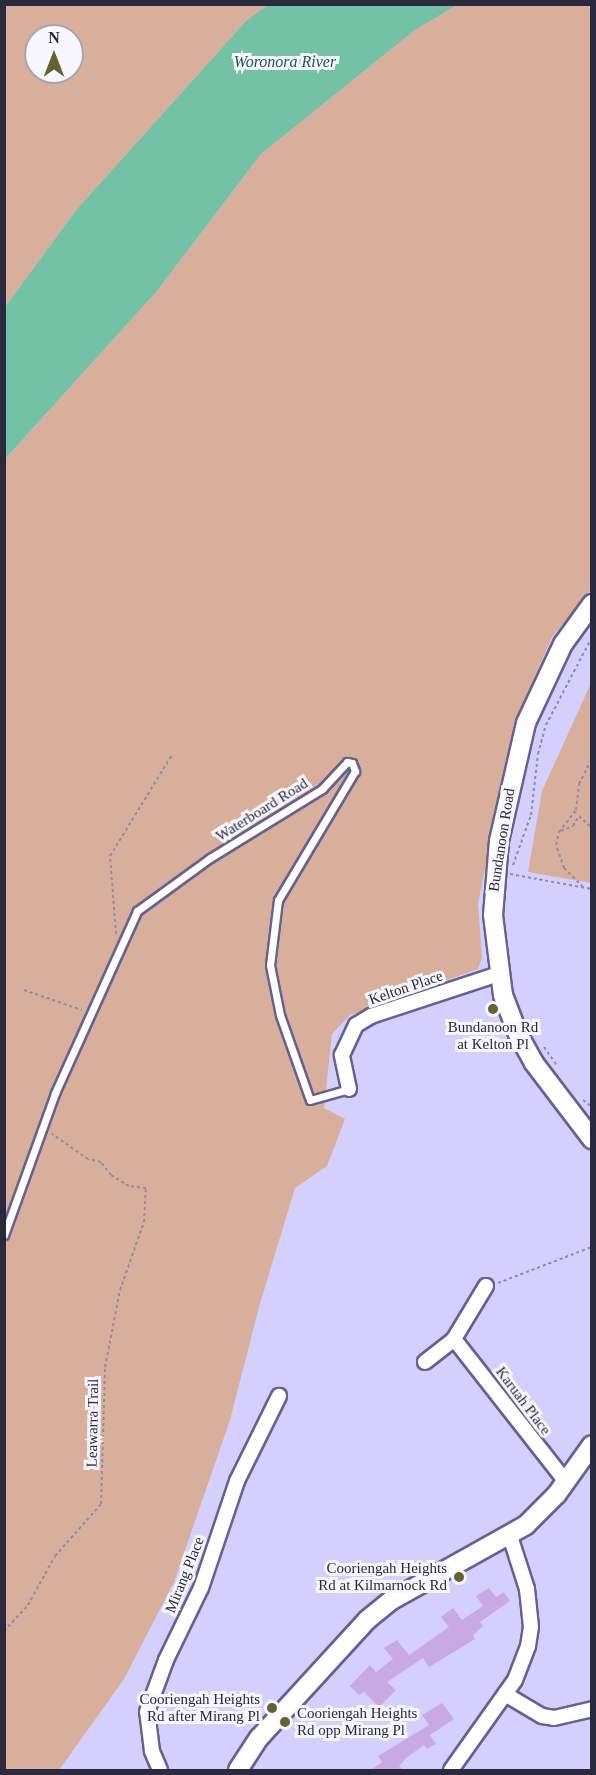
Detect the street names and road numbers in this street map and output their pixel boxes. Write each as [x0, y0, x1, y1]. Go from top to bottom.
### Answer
street label: Waterboard Road [213, 775, 311, 845]
street label: Bundanoon Road [485, 787, 519, 893]
street label: Kelton Place [367, 967, 445, 1009]
street label: Karuah Place [492, 1363, 554, 1439]
street label: Leawarra Trail [83, 1378, 103, 1468]
street label: Mirang Place [162, 1534, 208, 1616]

